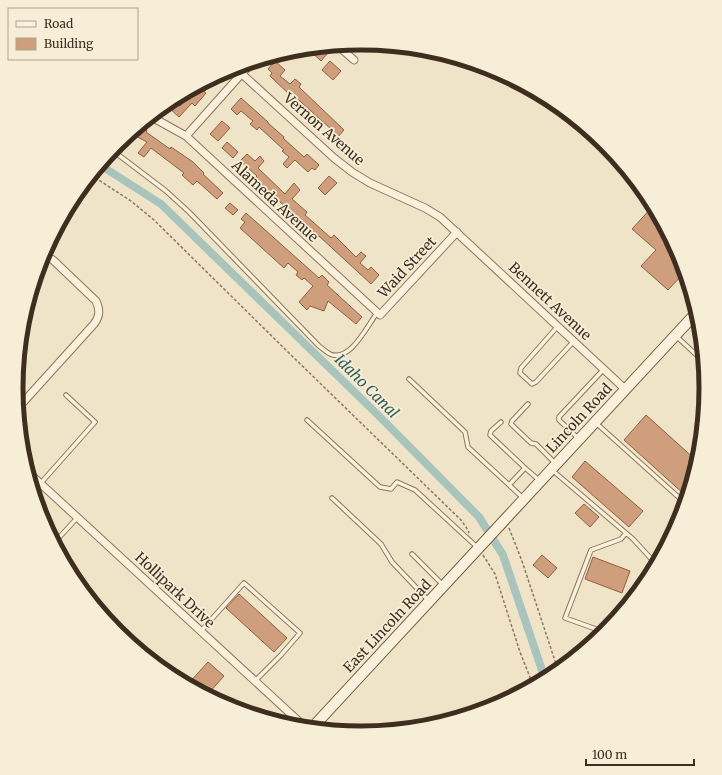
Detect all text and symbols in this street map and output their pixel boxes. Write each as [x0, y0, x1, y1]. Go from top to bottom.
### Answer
legend [8, 8, 138, 60]
text: Road [44, 16, 73, 31]
text: Building [44, 36, 94, 51]
street label: Vernon Avenue [279, 88, 368, 169]
street label: Alameda Avenue [227, 156, 322, 246]
street label: Waid Street [373, 232, 440, 302]
street label: Bennett Avenue [505, 258, 595, 344]
water label: Idaho Canal [331, 350, 403, 422]
street label: Lincoln Road [542, 379, 616, 456]
street label: Hollipark Drive [131, 548, 219, 632]
street label: East Lincoln Road [339, 575, 435, 676]
scale bar [586, 741, 694, 767]
text: 100 m [592, 747, 627, 762]

